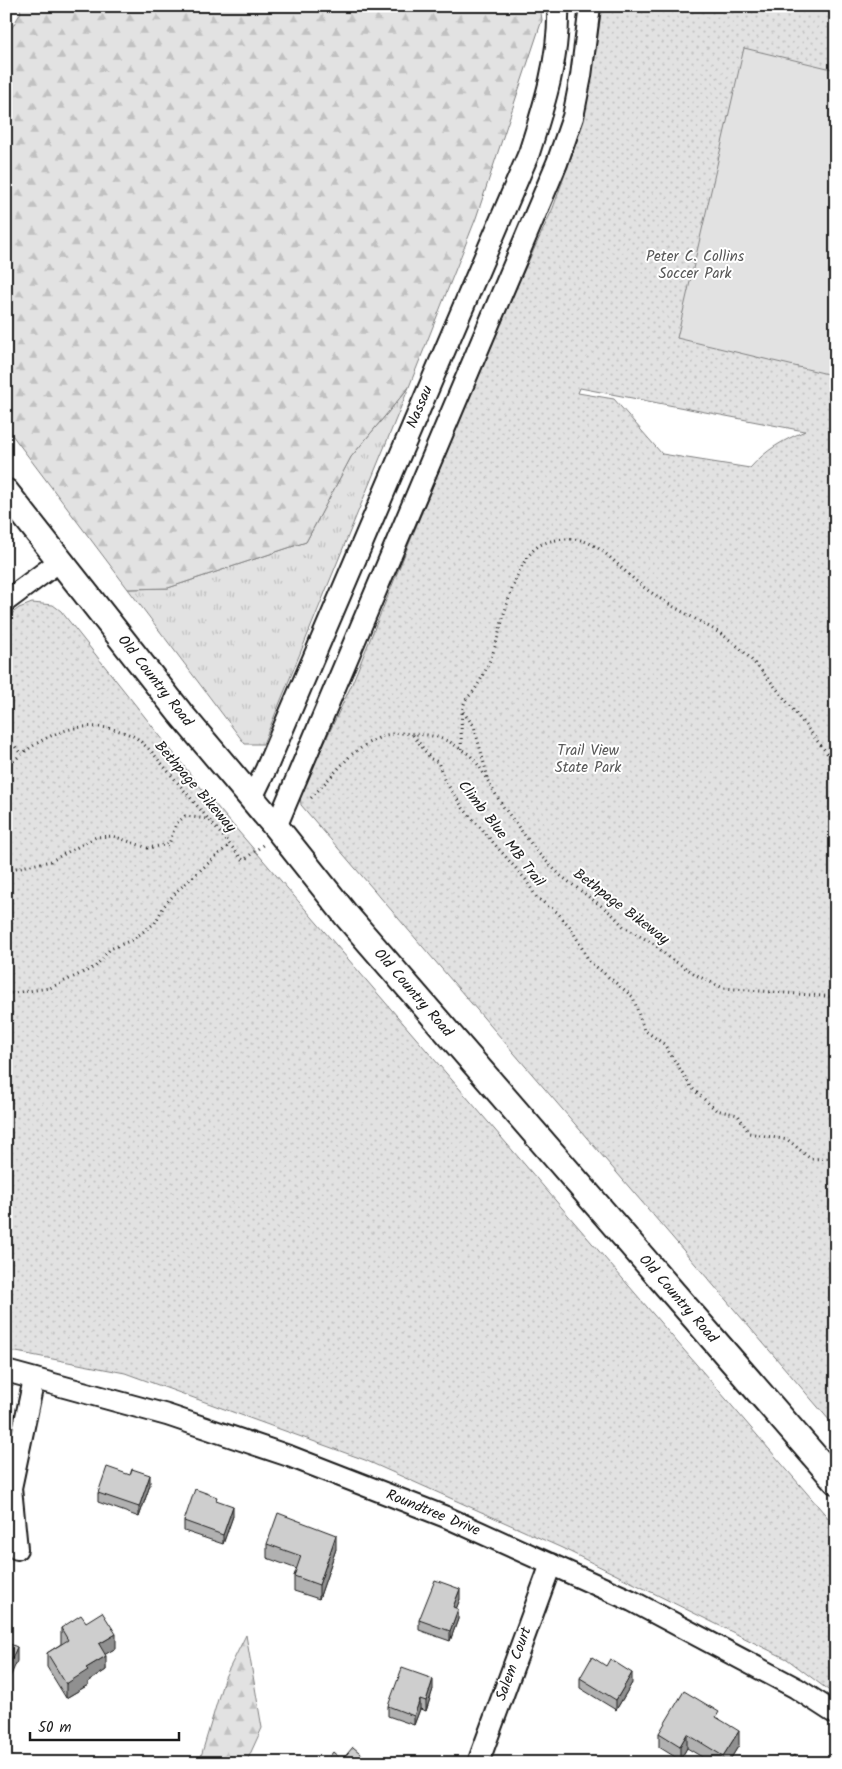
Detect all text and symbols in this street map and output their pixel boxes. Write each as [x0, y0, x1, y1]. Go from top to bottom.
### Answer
park label: Peter C. Collins Soccer Park [646, 245, 745, 286]
street label: Nassau [400, 382, 440, 432]
street label: Old Country Road [111, 630, 199, 733]
street label: Bethpage Bikeway [148, 736, 243, 839]
park label: Trail View State Park [555, 739, 622, 780]
street label: Climb Blue MB Trail [452, 775, 551, 893]
street label: Bethpage Bikeway [568, 863, 675, 952]
street label: Old Country Road [367, 943, 459, 1043]
street label: Old Country Road [632, 1249, 724, 1349]
street label: Roundtree Drive [382, 1483, 484, 1543]
street label: Salem Court [490, 1623, 539, 1704]
scale bar [30, 1709, 179, 1741]
text: 50 m [38, 1716, 72, 1740]

